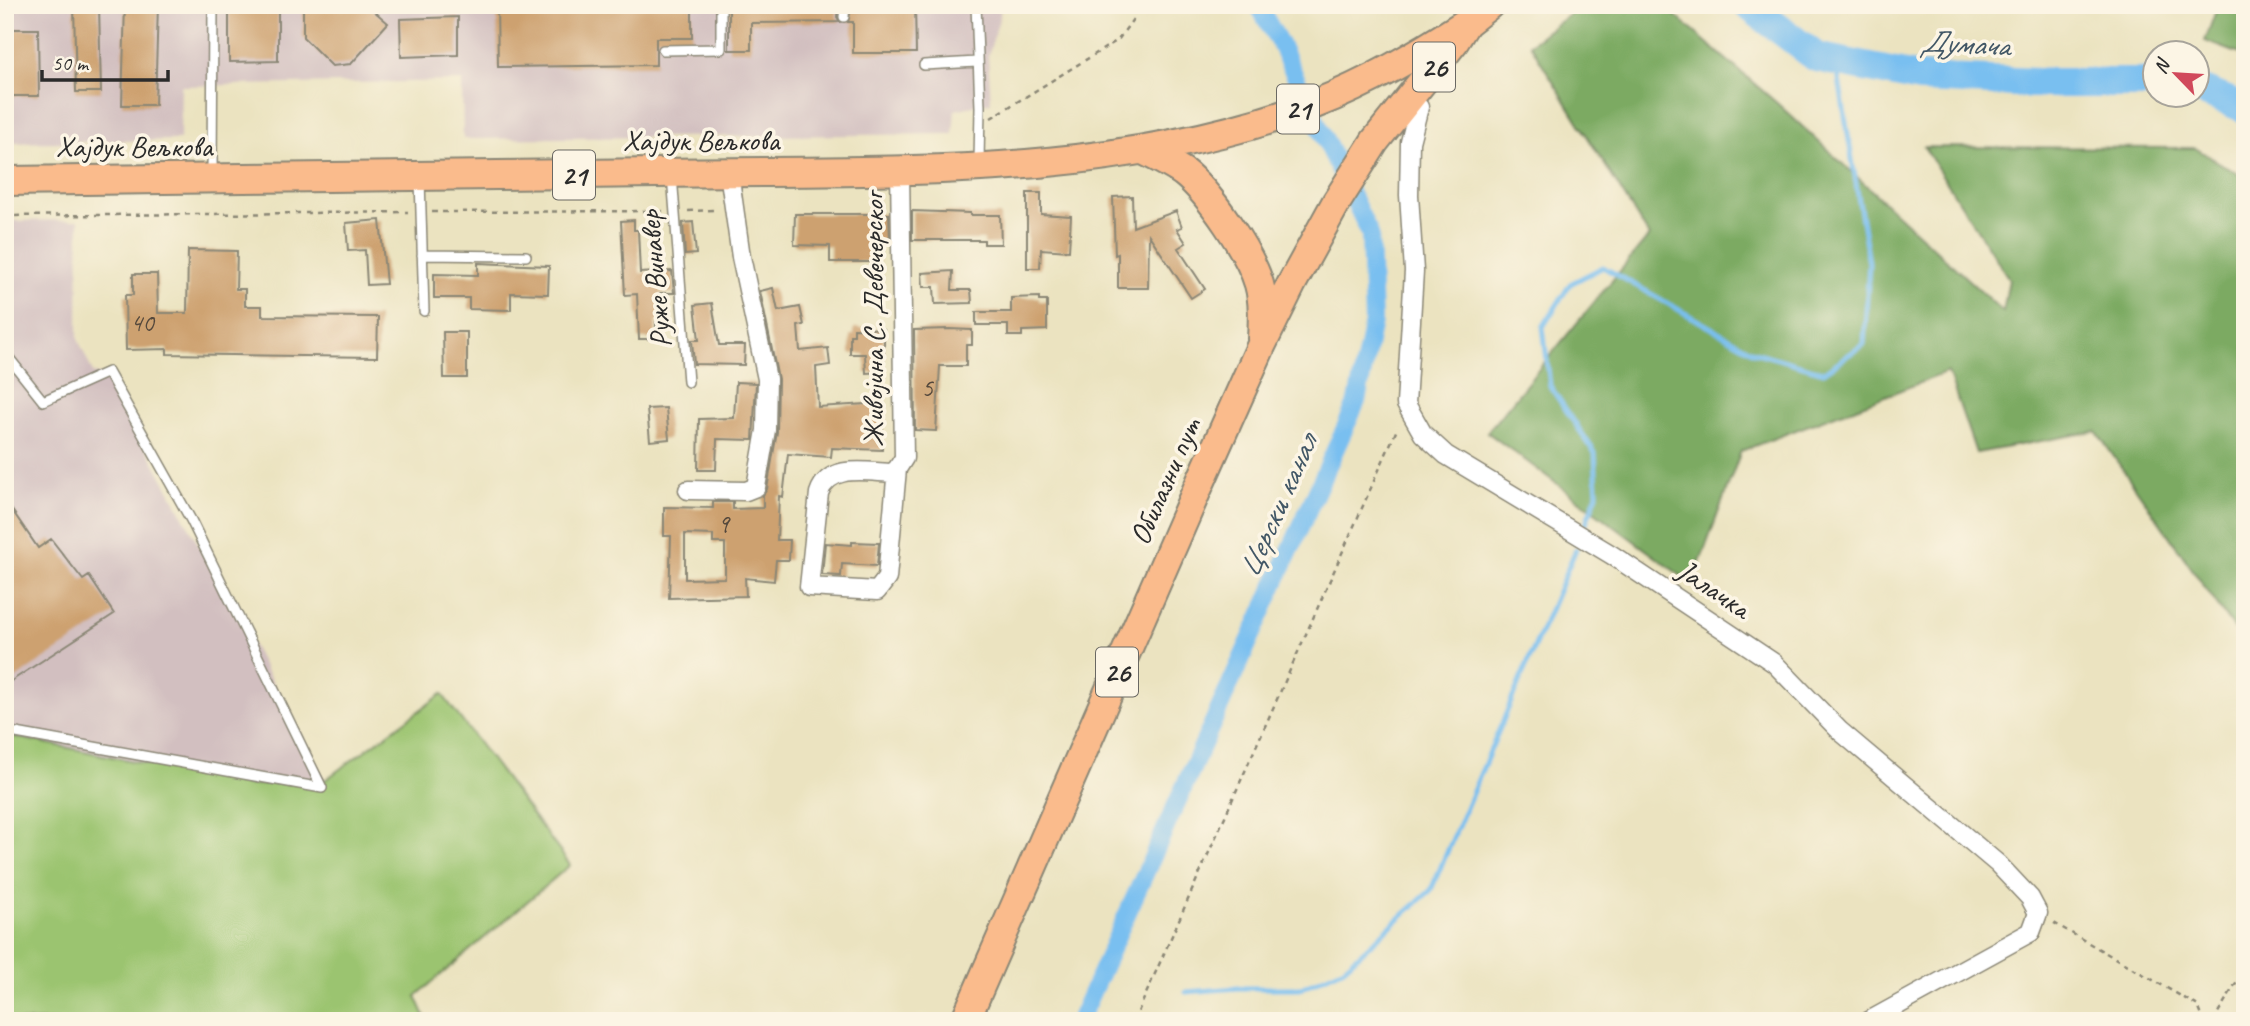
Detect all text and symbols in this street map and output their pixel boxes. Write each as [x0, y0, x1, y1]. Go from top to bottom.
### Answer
water label: Думача [1919, 21, 2014, 66]
scale bar [42, 38, 168, 82]
north arrow [2142, 38, 2212, 108]
road number: 26 [1413, 42, 1455, 92]
text: 50 m [52, 50, 90, 76]
text: N [2148, 54, 2176, 78]
road number: 21 [1277, 84, 1319, 134]
street label: Хајдук Вељкова [623, 121, 781, 159]
street label: Хајдук Вељкова [56, 127, 214, 165]
road number: 21 [553, 150, 595, 200]
street label: Живојина С. Девечерског [854, 189, 892, 447]
street label: Руже Винавер [630, 207, 680, 349]
house number: 40 [130, 306, 156, 339]
house number: 5 [921, 371, 934, 404]
street label: Обилазни пут [1120, 410, 1210, 551]
water label: Церски канал [1228, 425, 1329, 584]
house number: 9 [717, 507, 731, 540]
street label: Јалачка [1669, 550, 1760, 629]
road number: 26 [1096, 648, 1138, 696]

